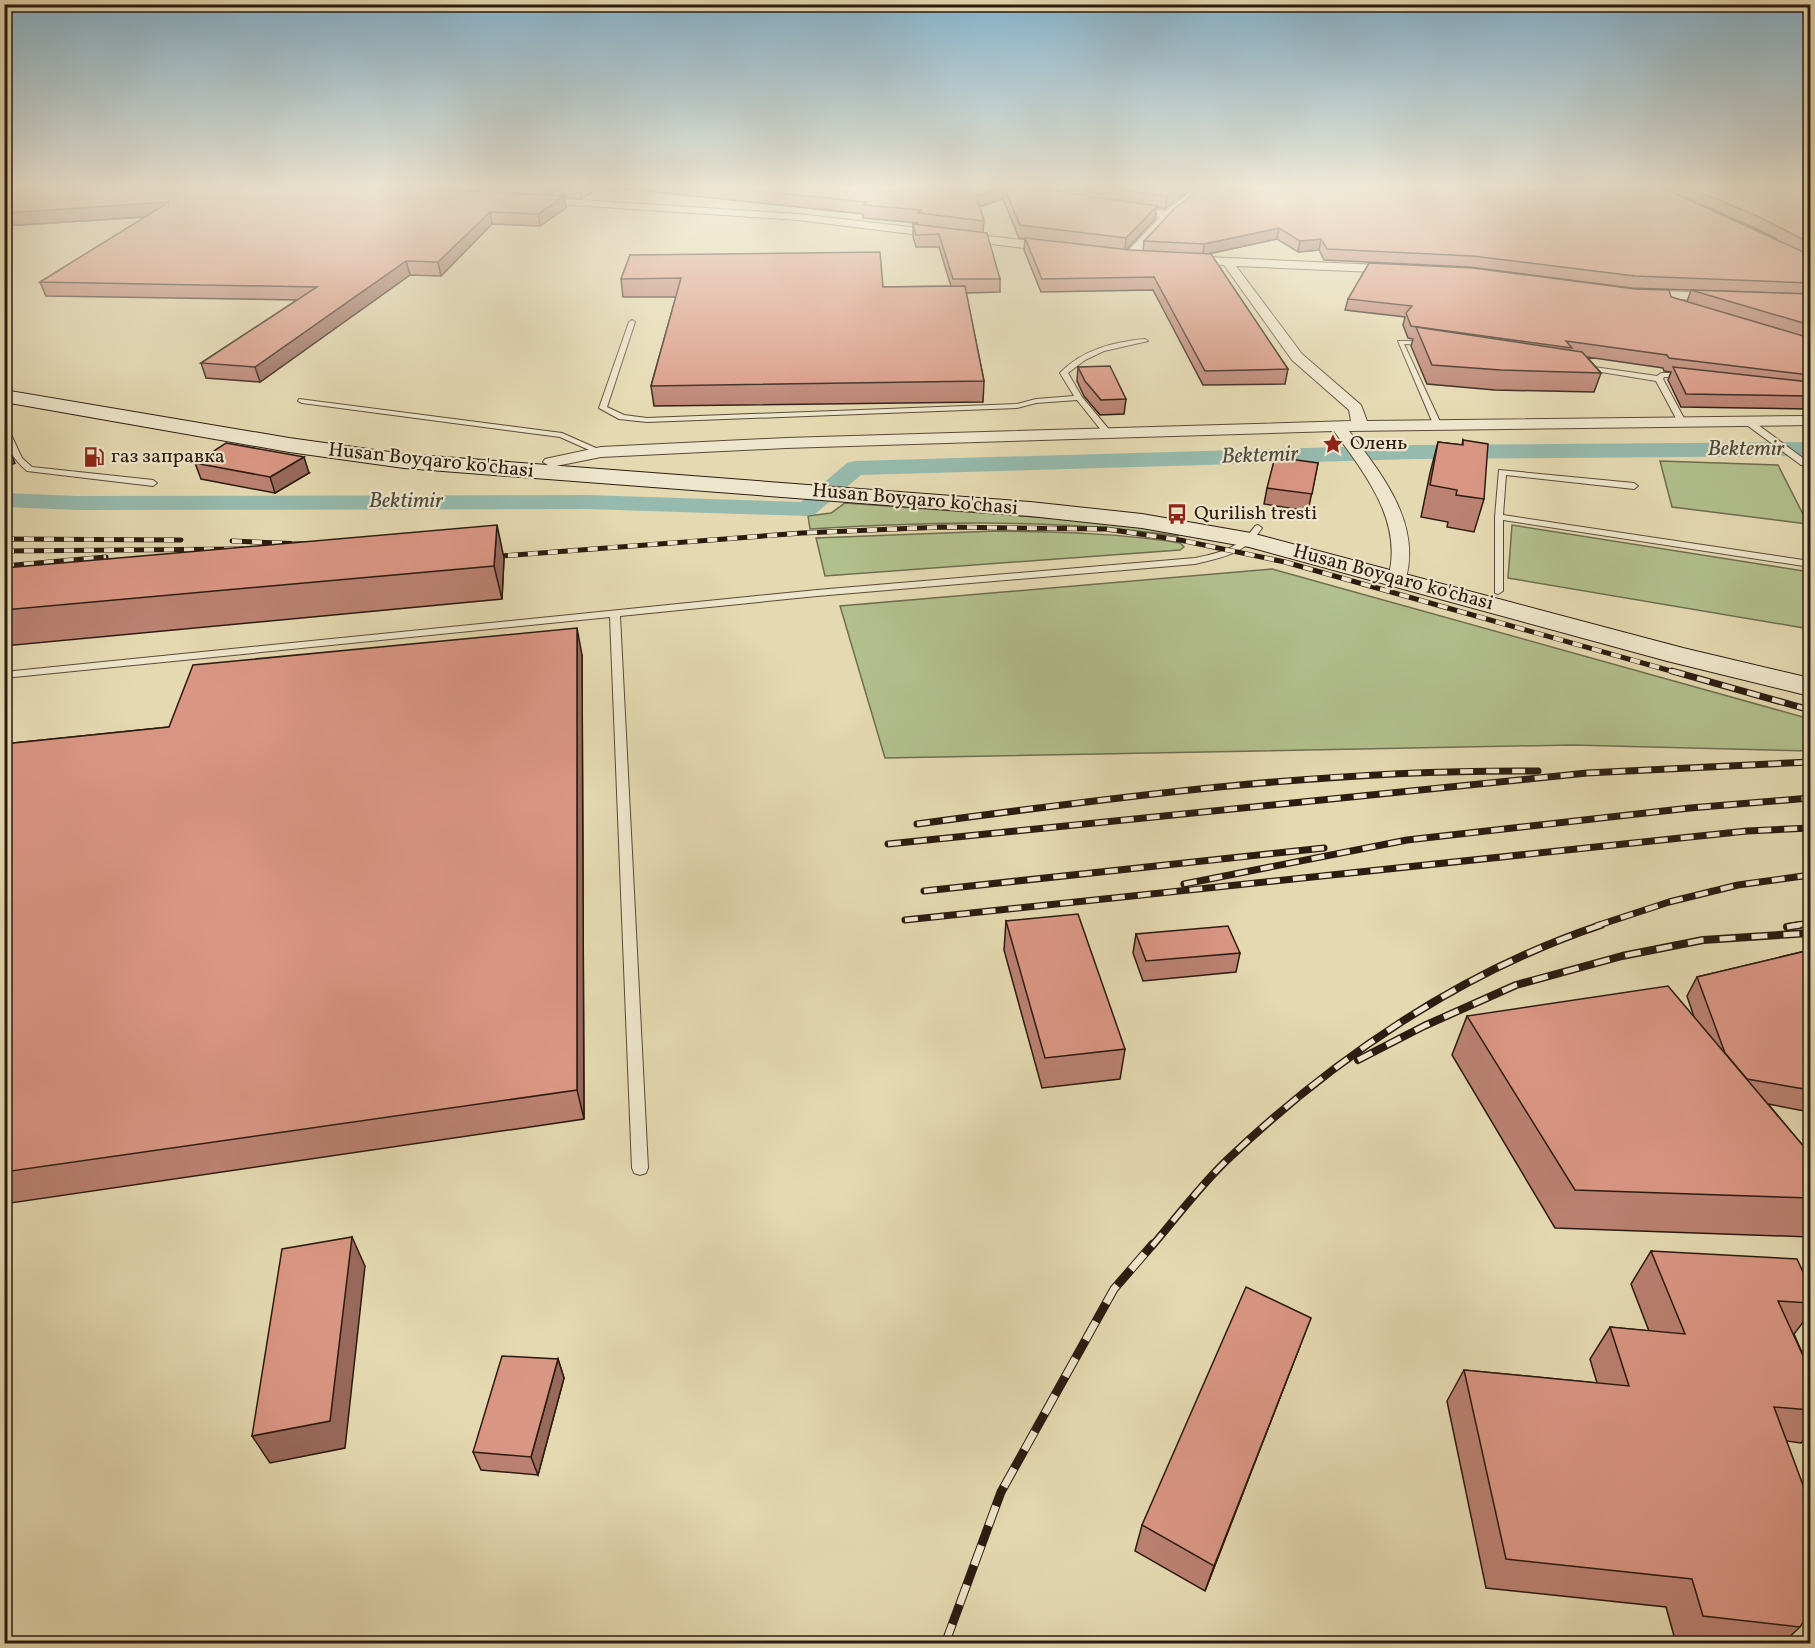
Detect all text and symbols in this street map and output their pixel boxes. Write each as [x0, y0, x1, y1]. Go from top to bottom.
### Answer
place label: Олень [1350, 430, 1407, 458]
place icon: Олень [1321, 432, 1345, 456]
water label: Bektemir [1707, 434, 1785, 465]
street label: Husan Boyqaro ko'chasi [327, 436, 535, 486]
water label: Bektemir [1221, 439, 1300, 473]
place label: газ заправка [111, 443, 225, 471]
fuel station icon: газ заправка [82, 445, 106, 469]
street label: Husan Boyqaro ko'chasi [811, 477, 1019, 523]
water label: Bektimir [369, 486, 444, 517]
place label: Qurilish tresti [1194, 500, 1317, 528]
bus stop icon: Qurilish tresti [1165, 502, 1189, 526]
street label: Husan Boyqaro ko'chasi [1290, 538, 1496, 618]

